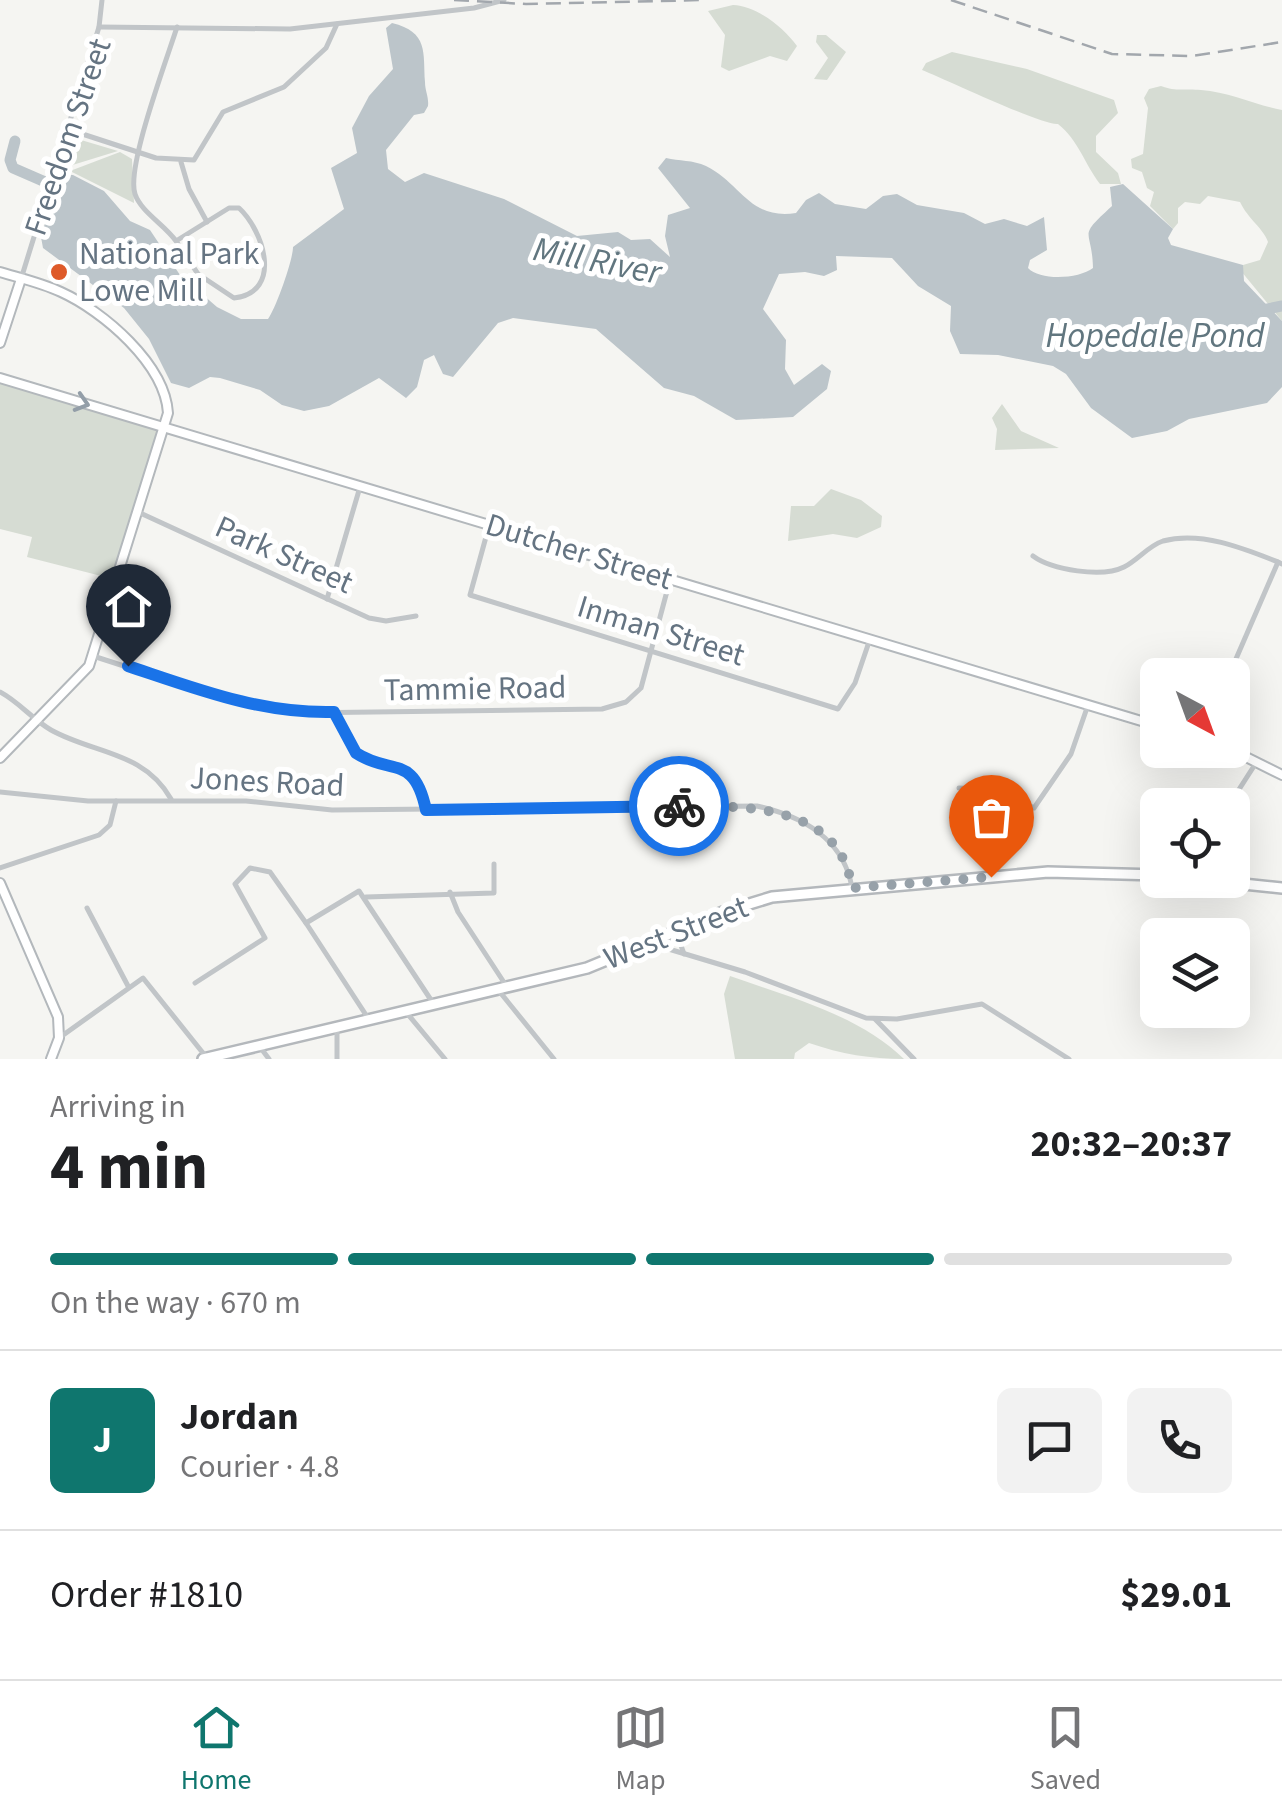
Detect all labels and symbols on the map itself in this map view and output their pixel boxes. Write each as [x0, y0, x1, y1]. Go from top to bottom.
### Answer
street label: Freedom Street [13, 32, 123, 242]
water label: Mill River [529, 224, 667, 298]
place label: National Park Lowe Mill [79, 231, 260, 314]
marker: National Park Lowe Mill [48, 261, 70, 283]
water label: Hopedale Pond [1045, 311, 1266, 361]
one-way arrow [73, 392, 90, 412]
street label: Dutcher Street [480, 502, 678, 602]
street label: Park Street [208, 504, 360, 606]
pin [86, 564, 171, 667]
street label: Inman Street [572, 584, 750, 678]
north arrow [1140, 658, 1250, 768]
street label: Tammie Road [383, 664, 567, 714]
street label: Jones Road [189, 755, 345, 809]
courier [629, 756, 729, 856]
pin [949, 775, 1034, 878]
street label: West Street [597, 884, 755, 982]

